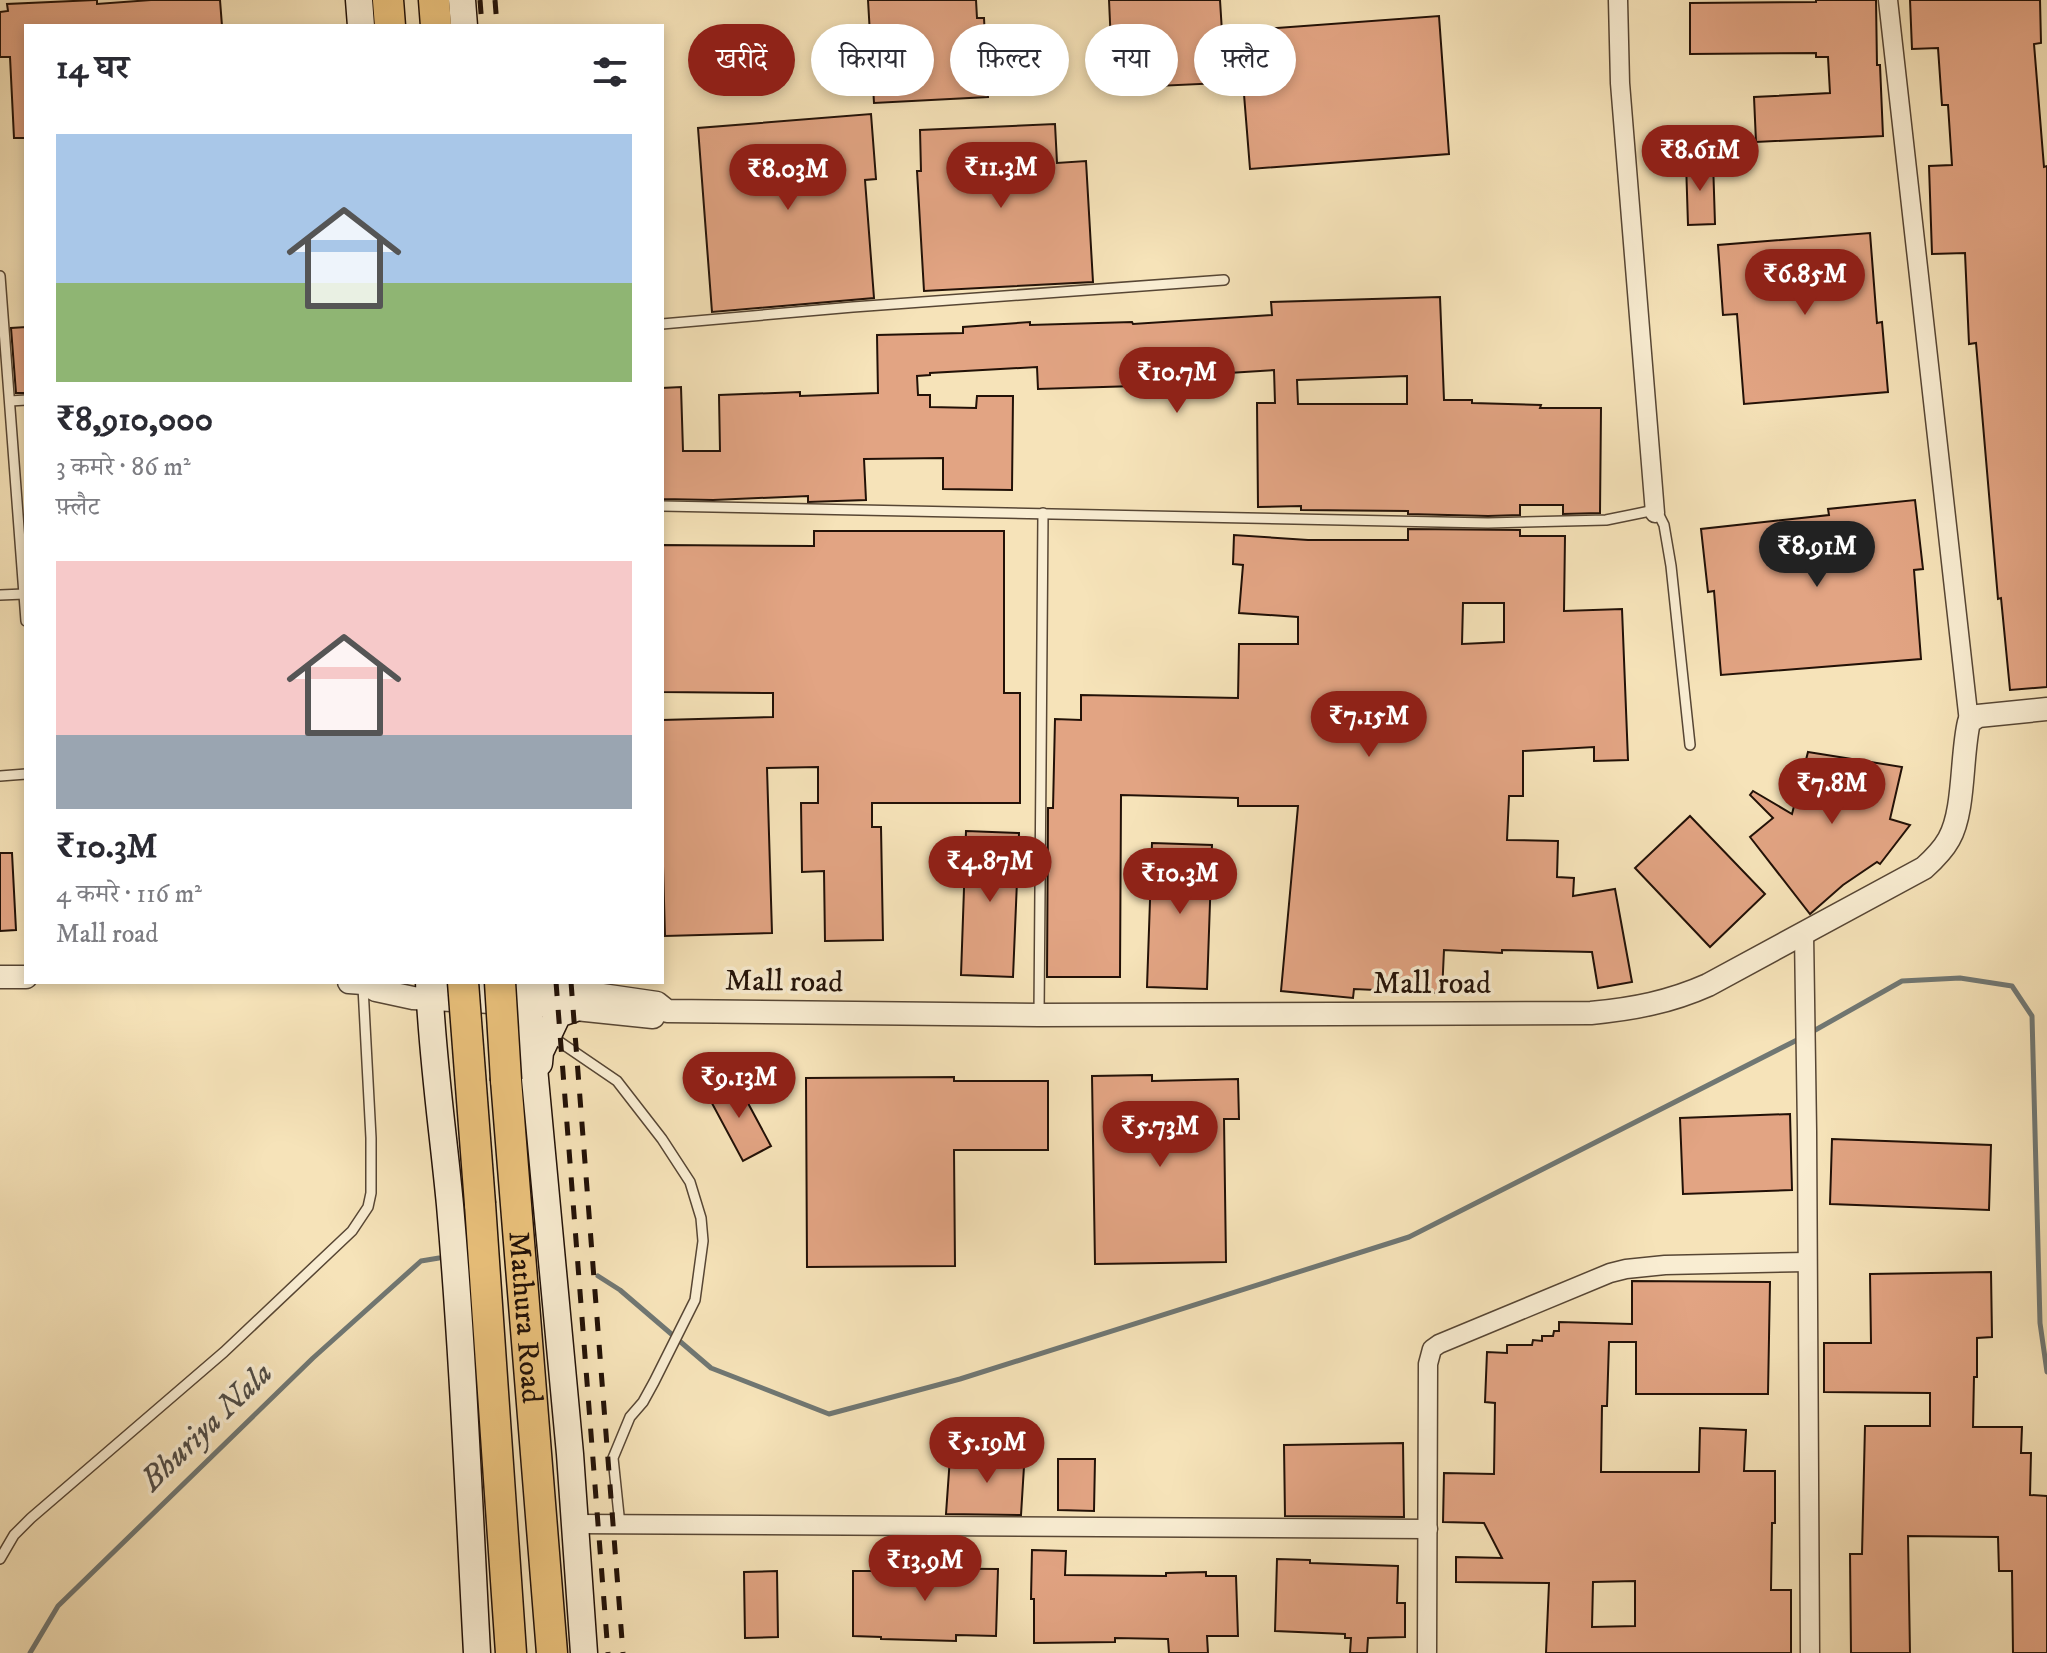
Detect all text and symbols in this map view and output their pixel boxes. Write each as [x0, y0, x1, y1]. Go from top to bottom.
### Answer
chip: खरीदें [688, 24, 795, 96]
chip: किराया [811, 24, 934, 96]
chip: फ़िल्टर [950, 24, 1069, 96]
chip: नया [1085, 24, 1178, 96]
chip: फ़्लैट [1194, 24, 1296, 96]
text: 14 घर [56, 47, 129, 89]
icon: filters [588, 50, 632, 94]
pin: ₹8.61M [1635, 125, 1765, 193]
text: ₹8.61M [1660, 134, 1740, 167]
pin: ₹11.3M [936, 142, 1066, 210]
pin: ₹8.03M [723, 144, 853, 212]
text: ₹11.3M [964, 151, 1038, 184]
text: ₹8.03M [747, 153, 829, 186]
icon: home [272, 186, 416, 330]
pin: ₹6.85M [1740, 249, 1870, 317]
text: ₹6.85M [1763, 258, 1847, 291]
pin: ₹10.7M [1112, 347, 1242, 415]
text: ₹10.7M [1137, 356, 1217, 389]
text: ₹8,910,000 [56, 399, 213, 441]
text: 3 कमरे · 86 m² [56, 451, 191, 484]
text: फ़्लैट [56, 491, 99, 524]
pin: ₹8.91M [1752, 521, 1882, 589]
text: ₹8.91M [1777, 530, 1857, 563]
icon: home [272, 613, 416, 757]
pin: ₹7.15M [1304, 691, 1434, 759]
text: ₹7.15M [1329, 700, 1409, 733]
pin: ₹7.8M [1776, 758, 1888, 826]
text: ₹7.8M [1796, 767, 1868, 800]
text: ₹10.3M [56, 826, 158, 868]
pin: ₹4.87M [925, 836, 1055, 904]
text: ₹4.87M [947, 845, 1033, 878]
pin: ₹10.3M [1115, 848, 1245, 916]
text: ₹10.3M [1141, 857, 1219, 890]
text: 4 कमरे · 116 m² [56, 878, 202, 911]
text: Mall road [56, 918, 158, 951]
street label: Mall road [725, 962, 843, 1002]
street label: Mall road [1373, 966, 1491, 1003]
pin: ₹9.13M [674, 1052, 804, 1120]
text: ₹9.13M [701, 1061, 777, 1094]
pin: ₹5.73M [1095, 1101, 1225, 1169]
text: ₹5.73M [1121, 1110, 1199, 1143]
street label: Mathura Road [500, 1230, 550, 1405]
water label: Bhuriya Nala [132, 1354, 282, 1501]
pin: ₹5.19M [922, 1417, 1052, 1485]
text: ₹5.19M [947, 1426, 1027, 1459]
pin: ₹13.9M [860, 1535, 990, 1603]
text: ₹13.9M [887, 1544, 963, 1577]

